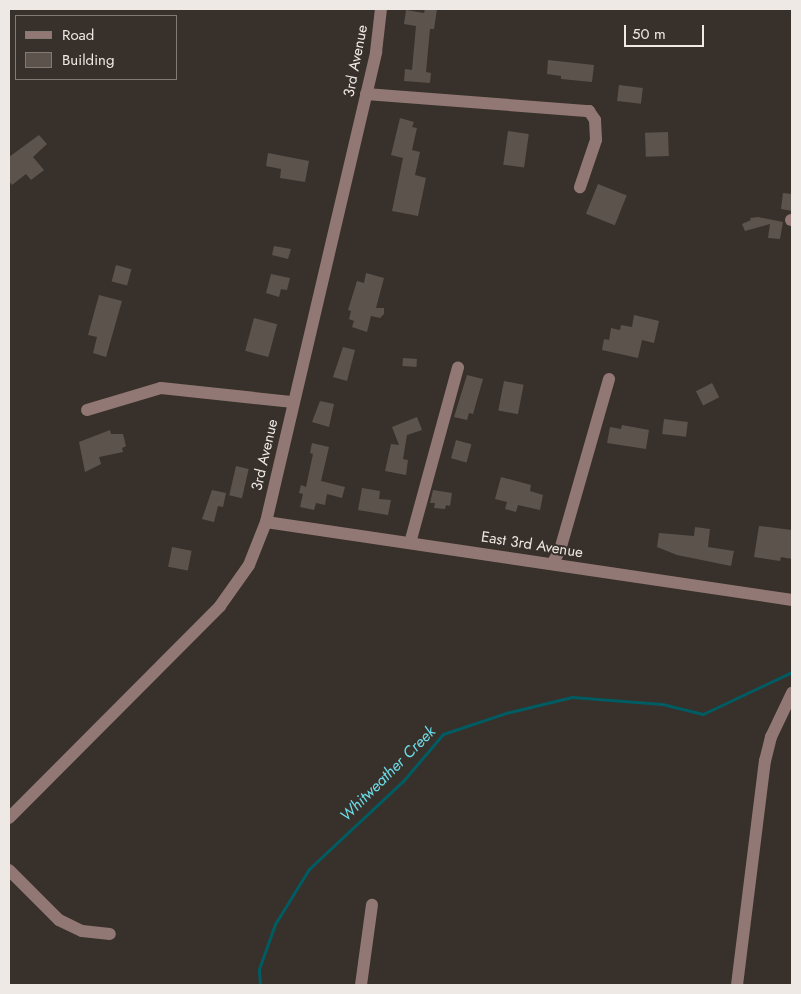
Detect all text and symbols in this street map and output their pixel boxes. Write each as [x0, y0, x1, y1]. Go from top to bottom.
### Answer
legend [15, 15, 178, 80]
scale bar [626, 15, 706, 47]
street label: 3rd Avenue [340, 23, 372, 99]
text: 50 m [632, 23, 666, 45]
text: Road [62, 24, 94, 46]
text: Building [62, 49, 114, 71]
street label: 3rd Avenue [248, 417, 282, 493]
street label: East 3rd Avenue [480, 528, 584, 562]
water label: Whitweather Creek [336, 722, 440, 826]

